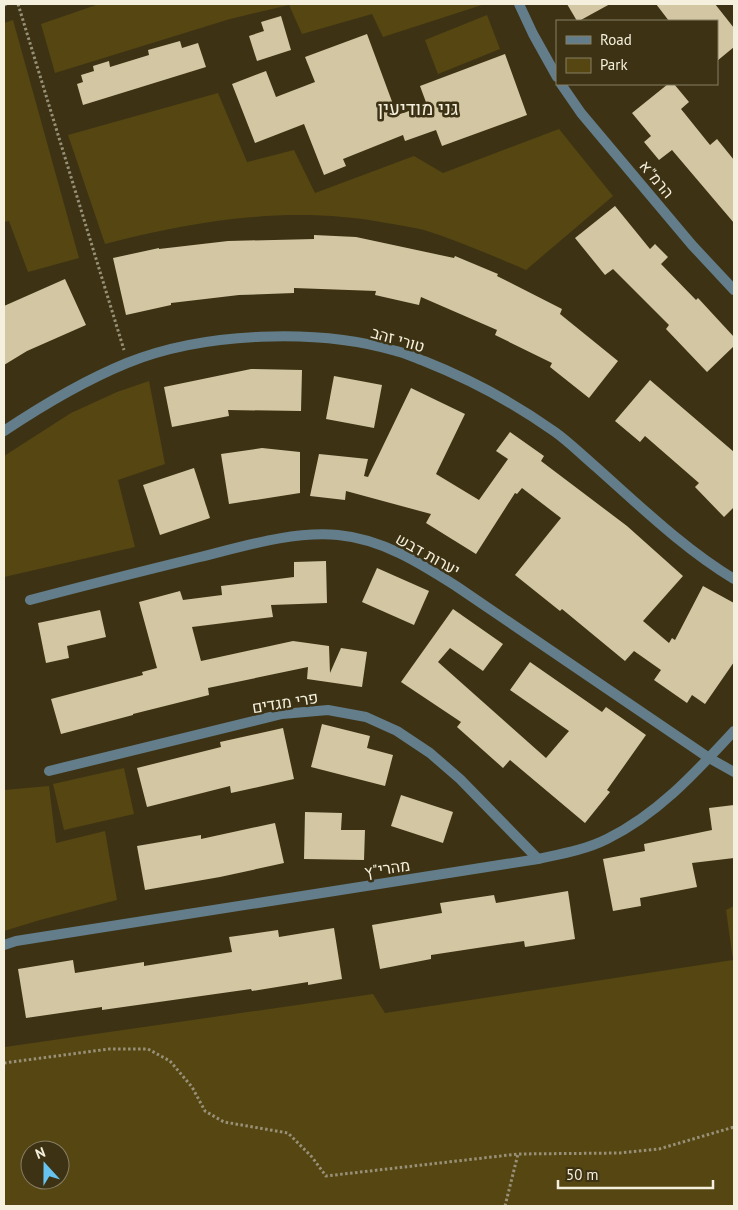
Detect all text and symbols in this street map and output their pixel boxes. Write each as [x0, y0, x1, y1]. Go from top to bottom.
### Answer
legend [556, 20, 718, 85]
text: Road [600, 30, 632, 49]
text: Park [600, 55, 628, 74]
district label: גני מודיעין [378, 96, 458, 120]
street label: הרמ"א [636, 156, 678, 202]
street label: טורי זהב [369, 322, 427, 356]
street label: יערות דבש [392, 528, 464, 580]
street label: פרי מגדים [251, 687, 319, 717]
street label: מהרי"ץ [363, 855, 411, 881]
north arrow [20, 1140, 70, 1190]
text: N [33, 1143, 48, 1163]
scale bar [558, 1158, 713, 1190]
text: 50 m [566, 1165, 599, 1184]

